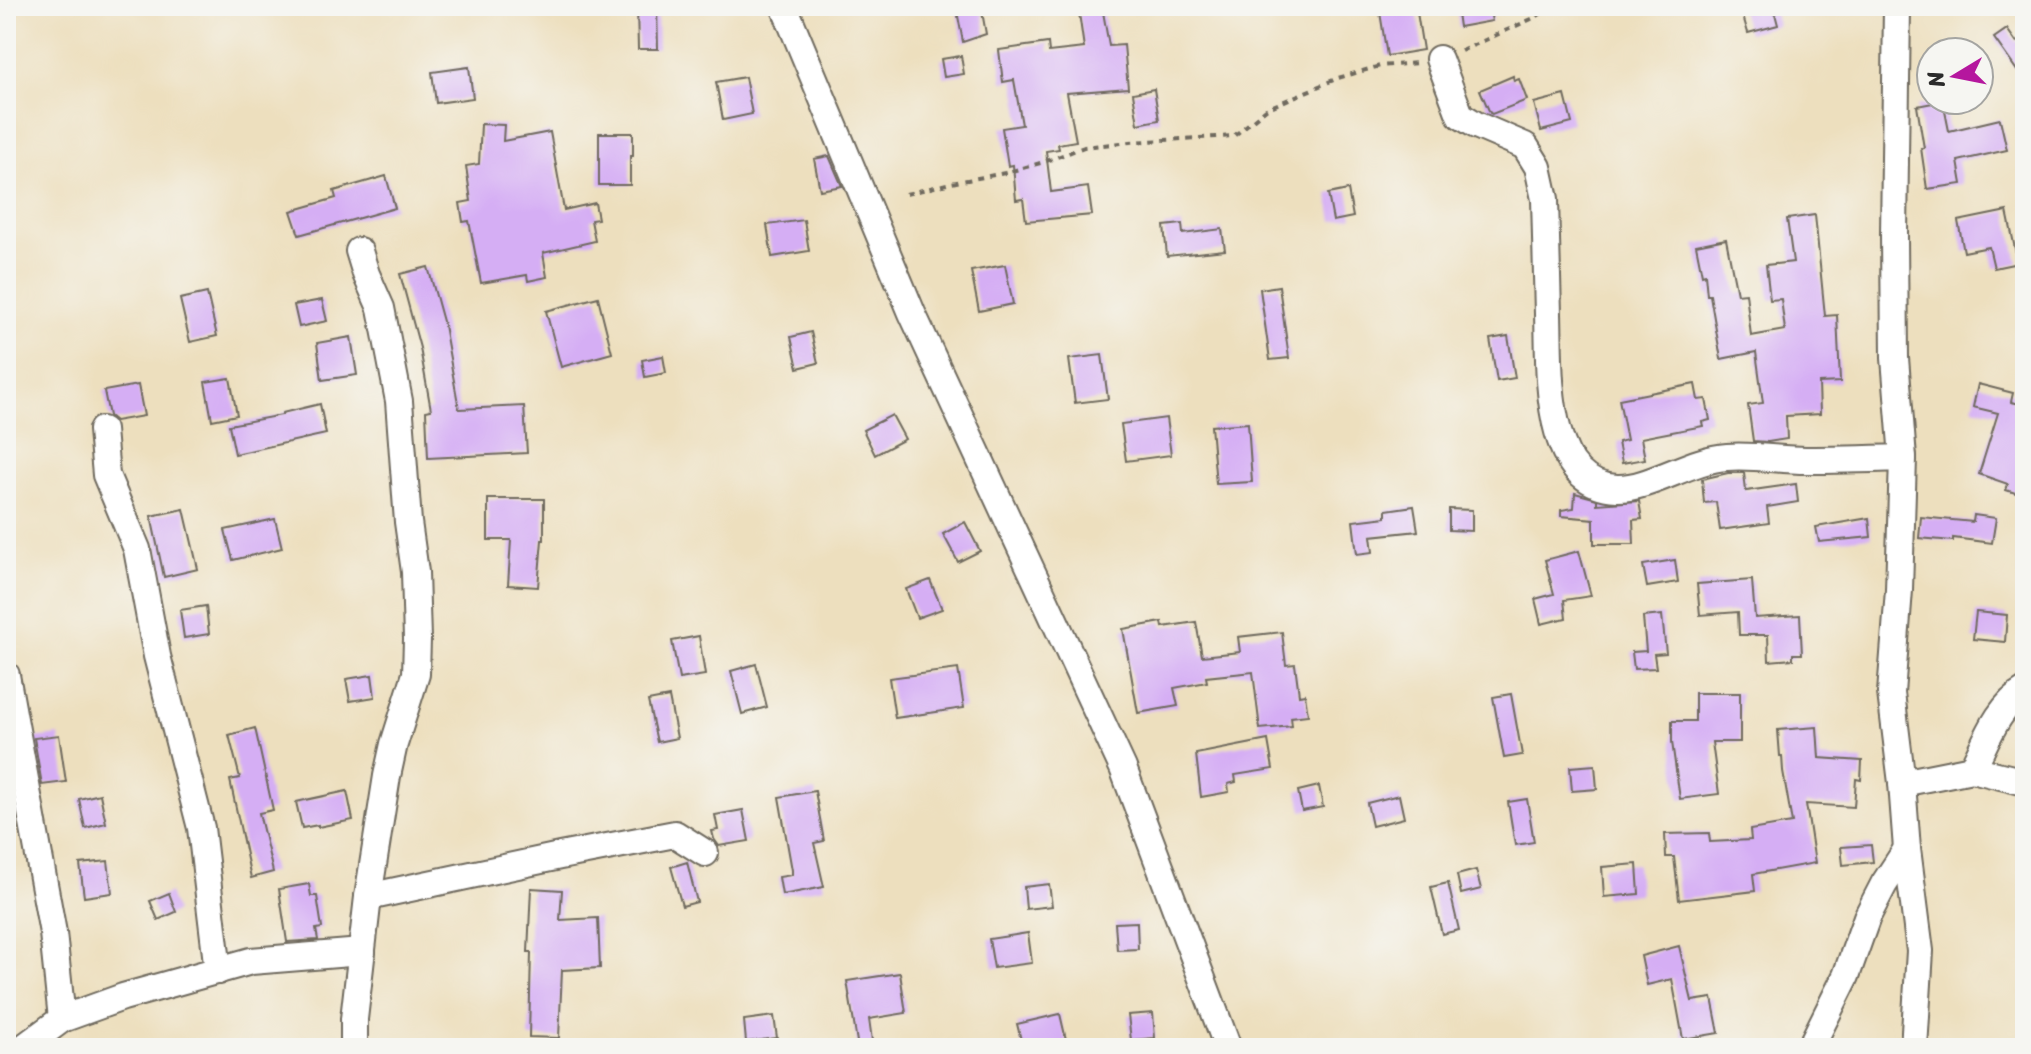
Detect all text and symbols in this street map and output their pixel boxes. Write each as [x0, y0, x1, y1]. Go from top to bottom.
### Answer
north arrow [1915, 36, 1995, 116]
text: N [1915, 68, 1956, 91]

